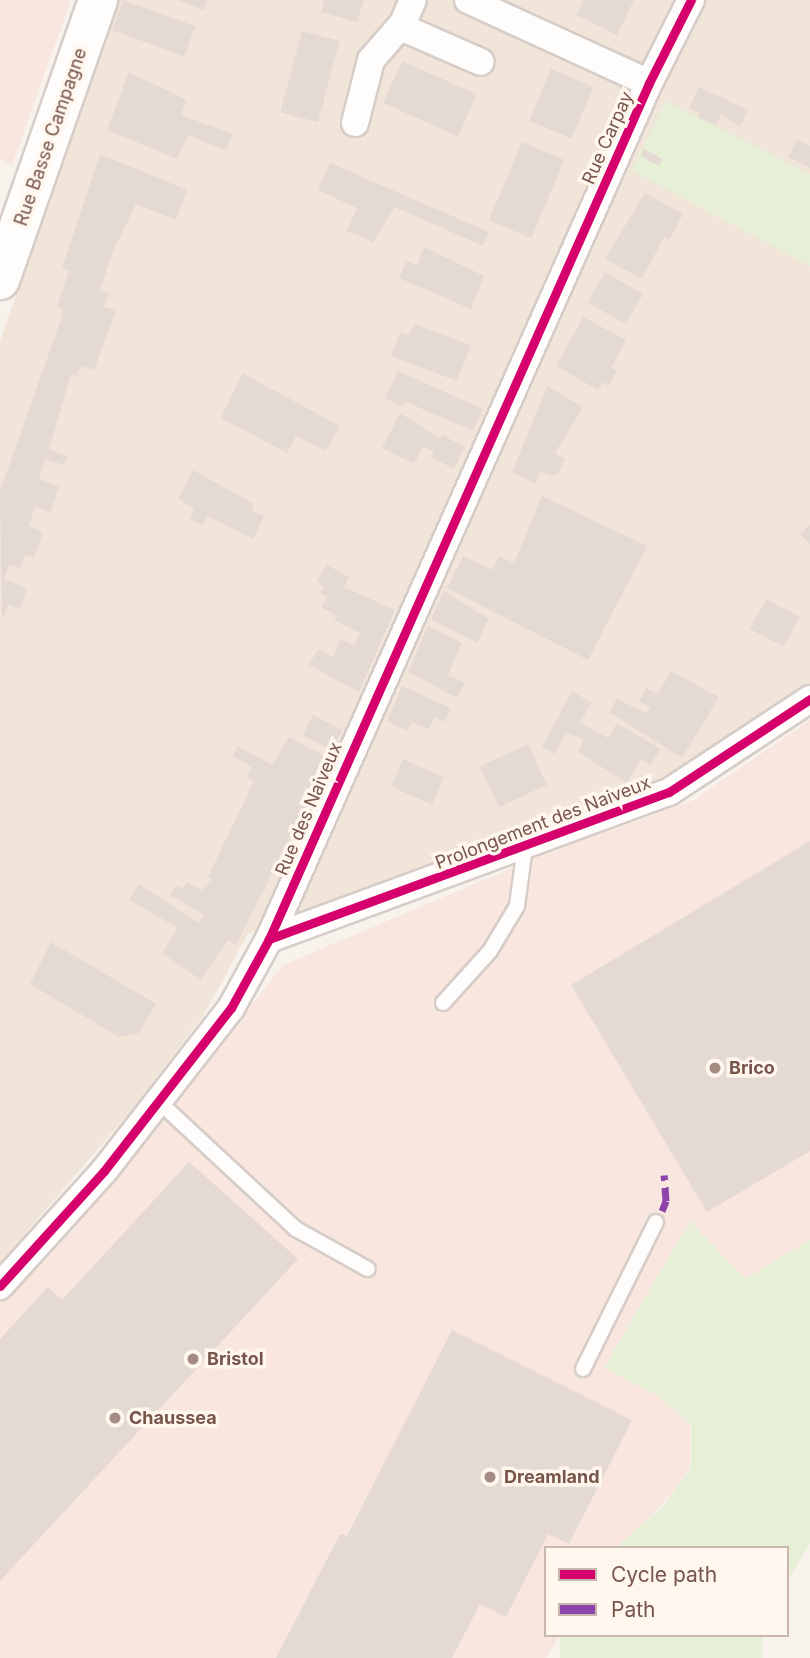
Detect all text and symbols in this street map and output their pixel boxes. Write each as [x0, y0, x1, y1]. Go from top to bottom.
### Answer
street label: Rue Basse Campagne [10, 45, 92, 229]
street label: Rue Carpay [578, 88, 638, 188]
street label: Rue des Naiveux [271, 739, 347, 879]
street label: Prolongement des Naiveux [432, 772, 654, 874]
place label: Brico [729, 1057, 775, 1079]
marker: Brico [707, 1060, 723, 1076]
place label: Bristol [207, 1348, 264, 1370]
marker: Bristol [185, 1351, 201, 1367]
place label: Chaussea [129, 1407, 217, 1429]
marker: Chaussea [107, 1410, 123, 1426]
place label: Dreamland [504, 1466, 600, 1488]
marker: Dreamland [482, 1469, 498, 1485]
legend [544, 1546, 789, 1637]
text: Cycle path [611, 1562, 717, 1587]
text: Path [611, 1597, 656, 1622]

